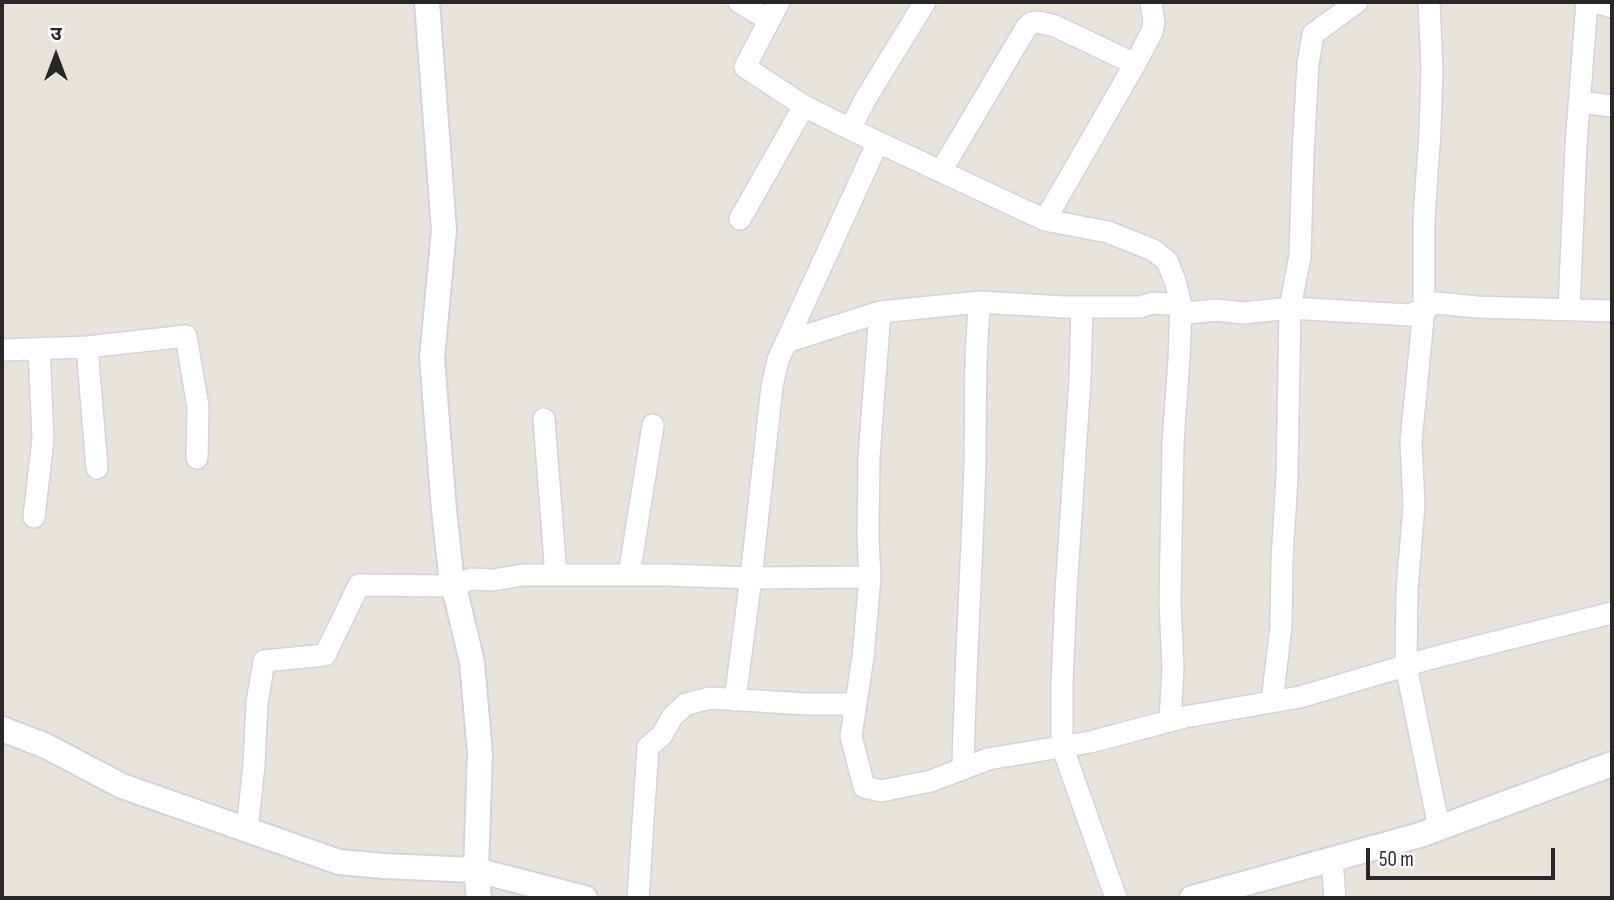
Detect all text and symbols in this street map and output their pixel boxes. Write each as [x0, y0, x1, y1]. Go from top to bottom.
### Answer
north arrow [21, 21, 91, 91]
text: उ [50, 23, 62, 46]
scale bar [1369, 834, 1558, 878]
text: 50 m [1379, 847, 1414, 872]

